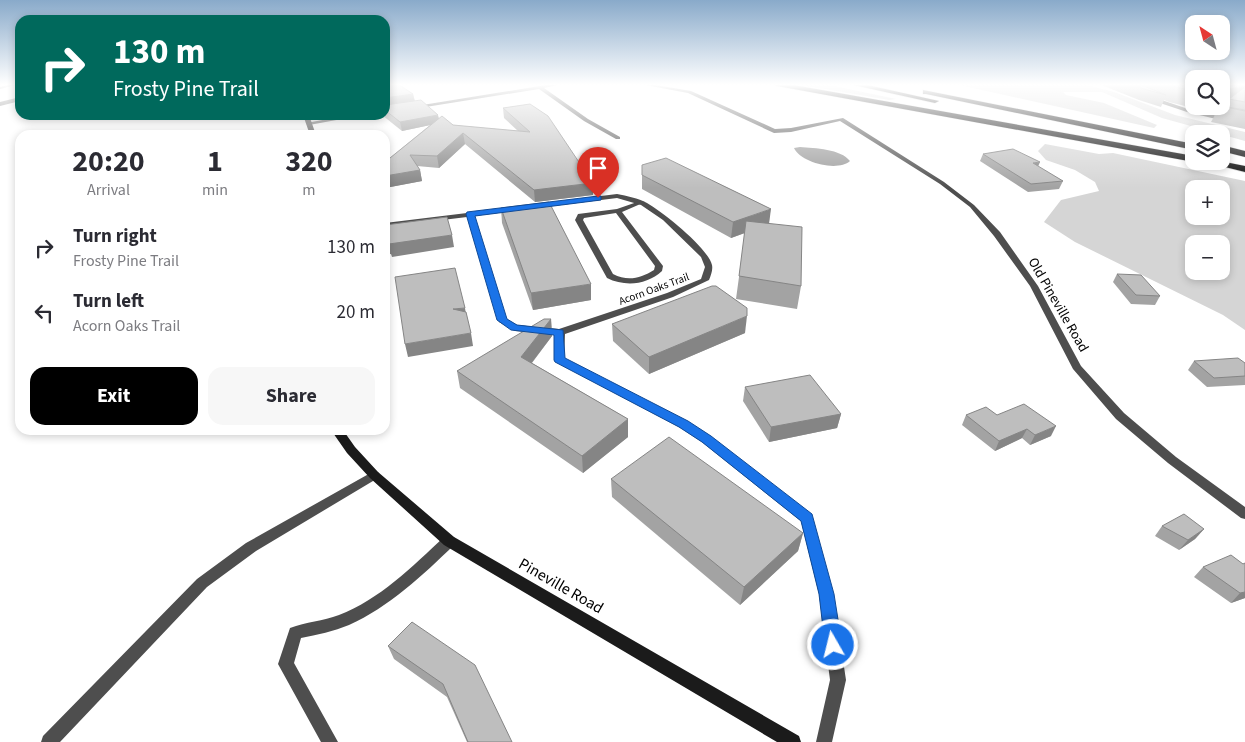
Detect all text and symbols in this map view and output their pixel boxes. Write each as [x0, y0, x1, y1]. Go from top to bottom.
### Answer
north arrow [1185, 15, 1230, 60]
map controls [1185, 15, 1230, 280]
text: 130 m [113, 27, 205, 77]
icon: right [30, 35, 95, 100]
button: search [1185, 70, 1230, 115]
text: Frosty Pine Trail [113, 73, 259, 105]
button: layers [1185, 125, 1230, 170]
text: 20:20 [72, 140, 145, 183]
text: 1 [207, 140, 223, 183]
text: 320 [285, 140, 333, 183]
pin [577, 147, 619, 198]
icon: arrive [584, 154, 612, 182]
text: Arrival [87, 179, 130, 201]
text: min [202, 179, 228, 201]
text: m [302, 179, 316, 201]
button: + [1185, 180, 1230, 225]
text: Turn right [73, 223, 157, 250]
icon: right [30, 234, 58, 262]
text: 130 m [327, 234, 375, 261]
button: − [1185, 235, 1230, 280]
text: Frosty Pine Trail [73, 250, 179, 272]
street label: Old Pineville Road [1023, 254, 1093, 356]
street label: Acorn Oaks Trail [617, 269, 691, 309]
text: Turn left [73, 288, 144, 315]
icon: left [30, 299, 58, 327]
text: 20 m [337, 299, 375, 326]
text: Acorn Oaks Trail [73, 315, 180, 337]
button: Exit [30, 367, 198, 425]
button: Share [208, 367, 375, 425]
street label: Pineville Road [514, 553, 608, 619]
position arrow [806, 618, 858, 670]

